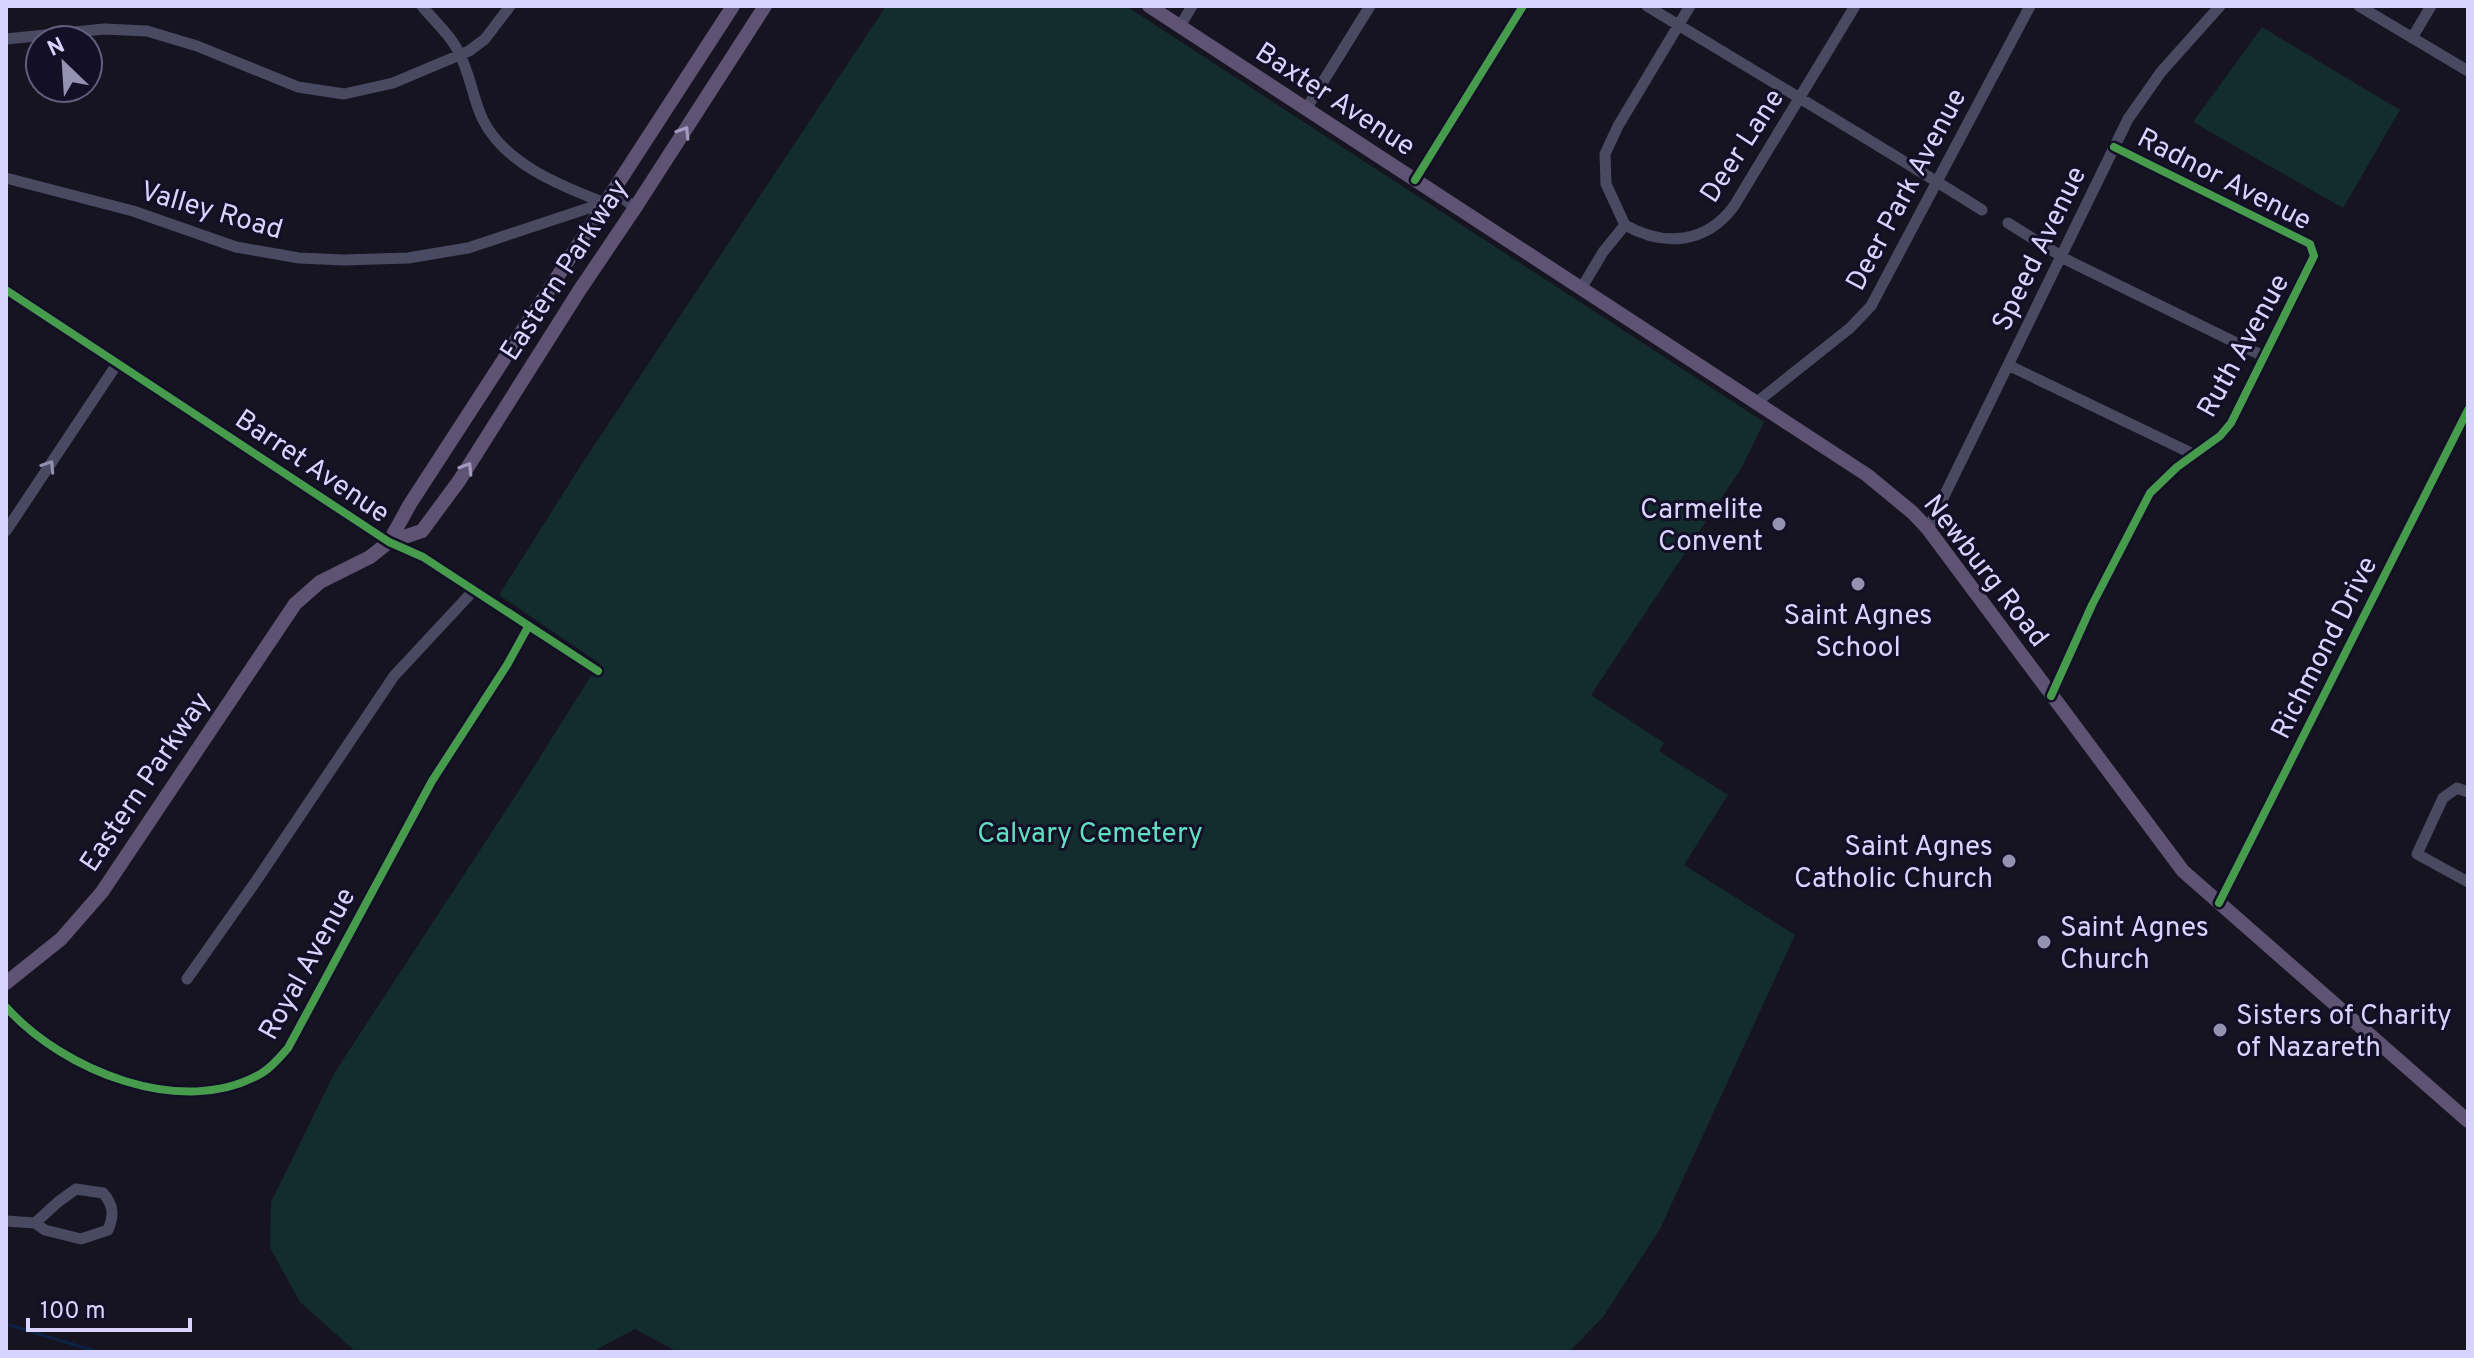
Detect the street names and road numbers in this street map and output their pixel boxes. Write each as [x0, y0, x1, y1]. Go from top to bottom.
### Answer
street label: Baxter Avenue [1248, 35, 1421, 166]
street label: Deer Lane [1693, 83, 1794, 211]
street label: Deer Park Avenue [1839, 83, 1976, 298]
street label: Radnor Avenue [2130, 121, 2317, 240]
street label: Speed Avenue [1985, 161, 2096, 338]
street label: Eastern Parkway [493, 173, 638, 368]
street label: Valley Road [136, 174, 287, 249]
street label: Ruth Avenue [2190, 268, 2299, 425]
street label: Barret Avenue [227, 402, 396, 532]
street label: Newburg Road [1914, 488, 2055, 655]
street label: Richmond Drive [2264, 551, 2387, 746]
street label: Eastern Parkway [73, 686, 220, 880]
street label: Royal Avenue [252, 882, 365, 1047]

